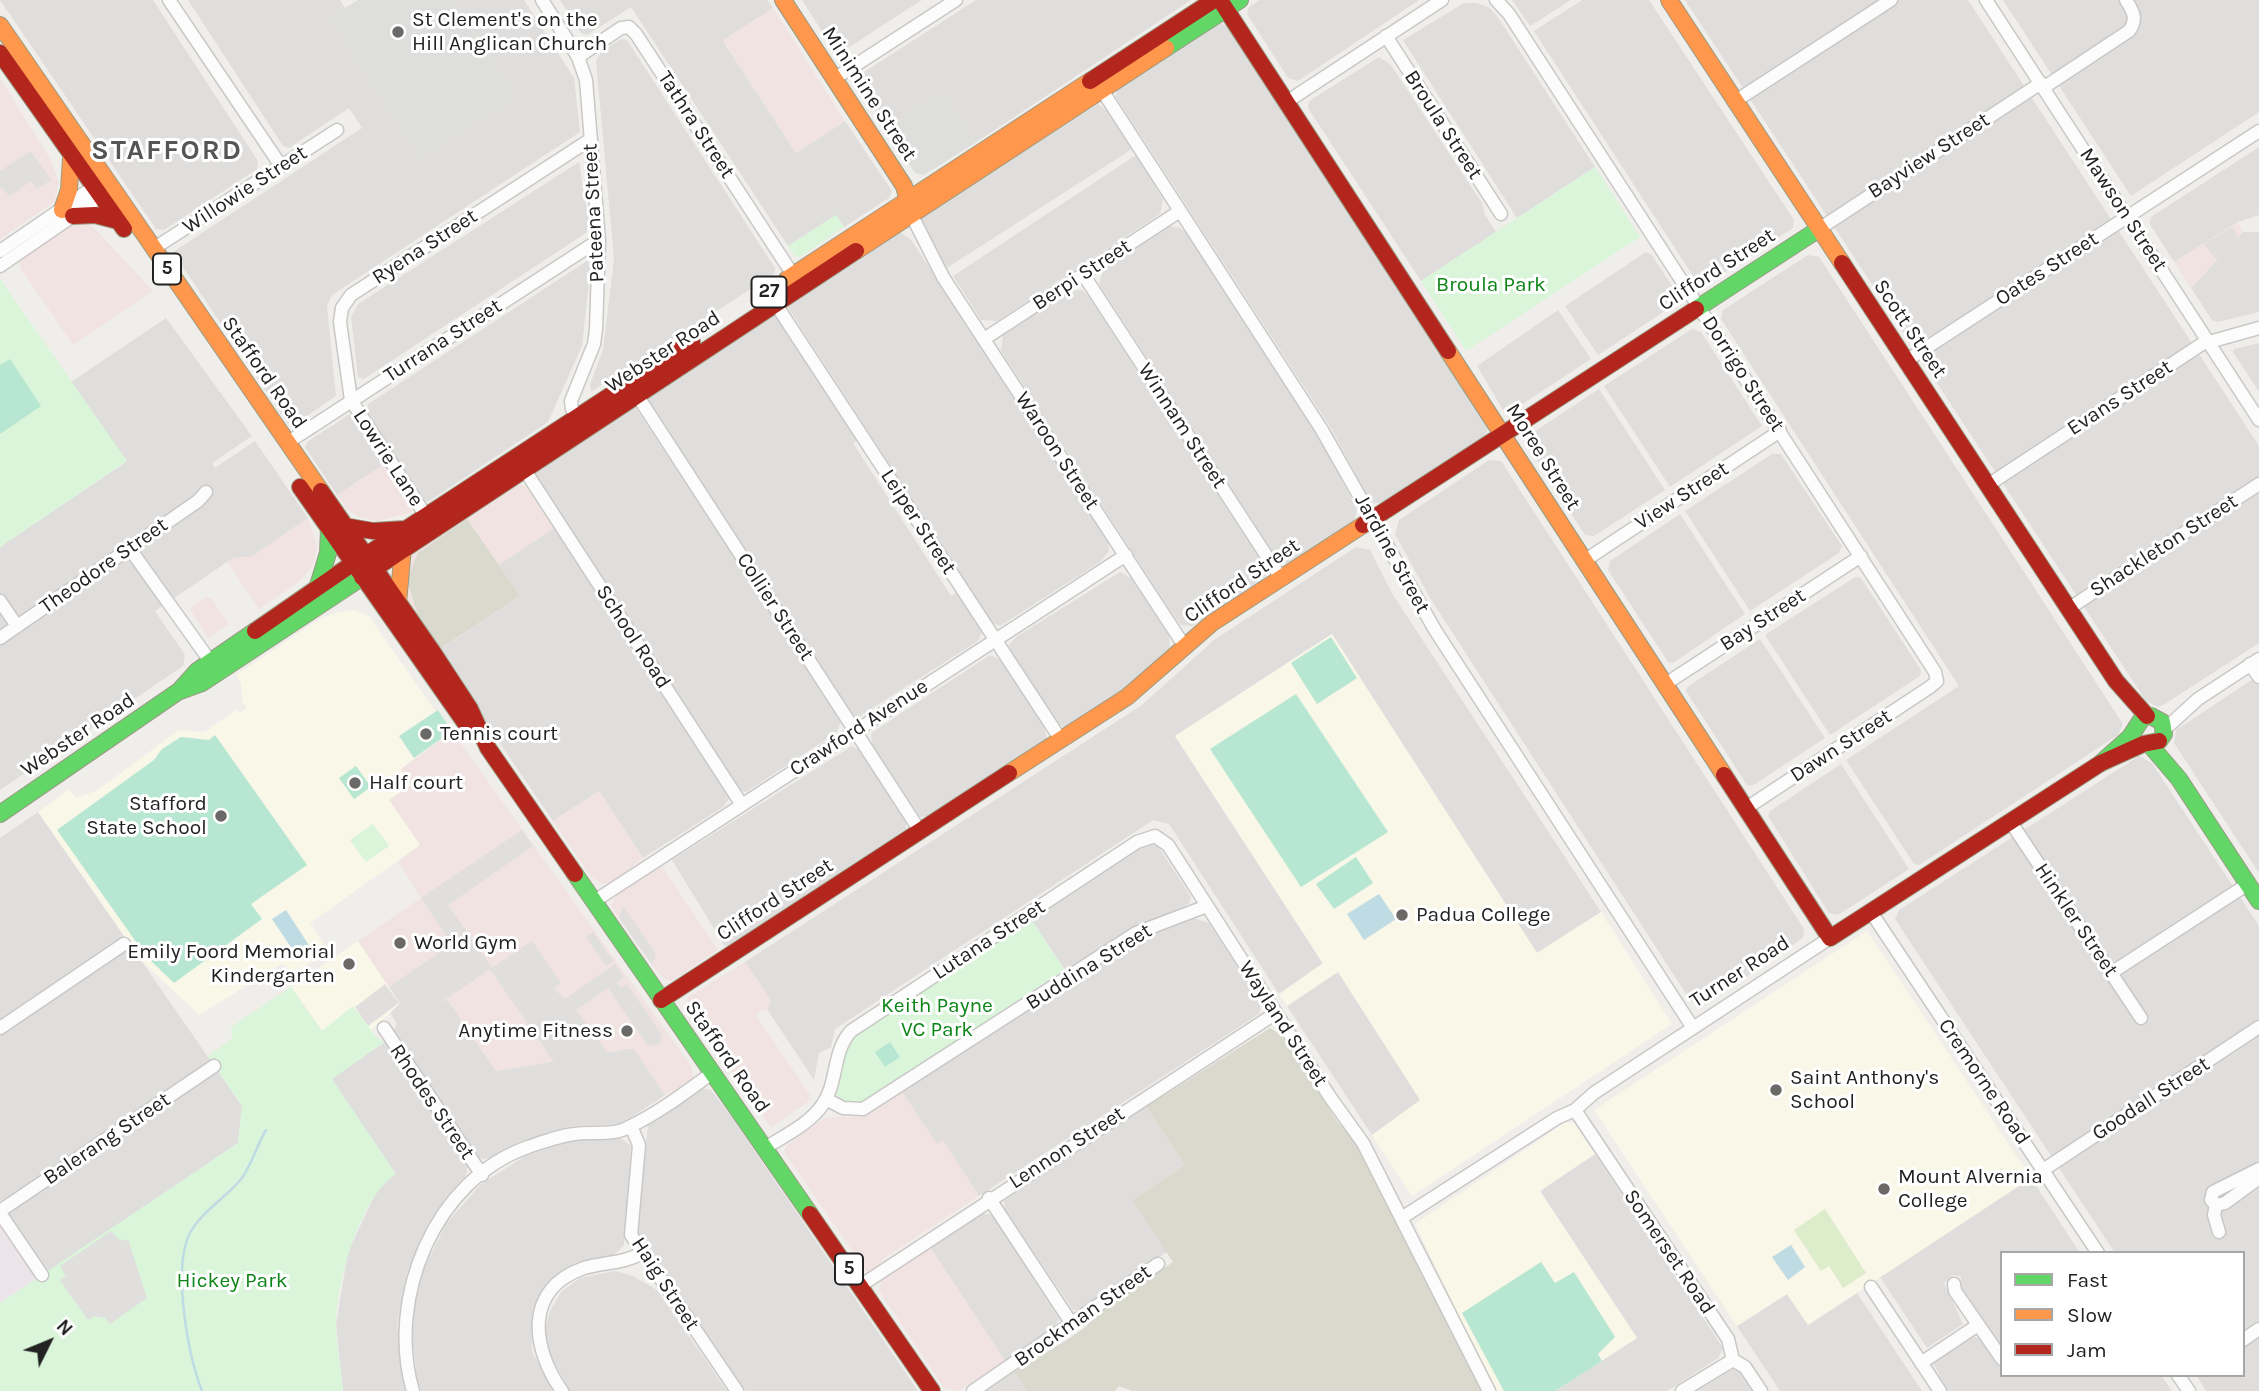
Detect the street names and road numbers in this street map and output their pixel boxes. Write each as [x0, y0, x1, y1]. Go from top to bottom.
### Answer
street label: Minimine Street [816, 22, 922, 166]
street label: Broula Street [1398, 66, 1488, 184]
street label: Tathra Street [652, 67, 740, 183]
street label: Bayview Street [1864, 107, 1994, 205]
street label: Willowie Street [178, 140, 312, 240]
street label: Pateena Street [578, 143, 610, 283]
street label: Mawson Street [2074, 143, 2172, 277]
street label: Ryena Street [368, 204, 482, 290]
street label: Clifford Street [1654, 223, 1780, 317]
street label: Oates Street [1991, 226, 2103, 312]
street label: Berpi Street [1028, 234, 1136, 316]
road number: 5 [153, 254, 181, 284]
street label: Scott Street [1868, 275, 1952, 383]
road number: 27 [752, 276, 786, 308]
street label: Turrana Street [379, 294, 507, 388]
street label: Webster Road [601, 305, 725, 399]
street label: Dorrigo Street [1696, 311, 1790, 437]
street label: Stafford Road [216, 312, 312, 434]
street label: Evans Street [2063, 355, 2177, 441]
street label: Winnam Street [1132, 359, 1232, 493]
street label: Waroon Street [1010, 387, 1104, 515]
street label: Moree Street [1500, 399, 1586, 515]
street label: Lowrie Lane [347, 405, 429, 511]
street label: View Street [1630, 456, 1734, 536]
street label: Leiper Street [875, 465, 961, 579]
street label: Shackleton Street [2085, 489, 2243, 603]
street label: Jardine Street [1349, 490, 1435, 618]
street label: Theodore Street [35, 513, 173, 619]
street label: Clifford Street [1180, 533, 1304, 629]
street label: Collier Street [731, 548, 819, 666]
street label: School Road [590, 581, 676, 693]
street label: Bay Street [1715, 583, 1811, 657]
street label: Crawford Avenue [785, 674, 933, 782]
street label: Webster Road [16, 688, 140, 782]
street label: Dawn Street [1786, 704, 1896, 788]
street label: Clifford Street [712, 853, 838, 947]
street label: Hinkler Street [2029, 858, 2123, 982]
street label: Lutana Street [928, 894, 1050, 986]
street label: Buddina Street [1021, 918, 1157, 1016]
street label: Turner Road [1685, 930, 1795, 1014]
street label: Wayland Street [1233, 956, 1333, 1092]
street label: Stafford Road [679, 996, 775, 1118]
street label: Cremorne Road [1933, 1014, 2035, 1150]
street label: Rhodes Street [384, 1039, 480, 1165]
street label: Goodall Street [2088, 1052, 2214, 1146]
street label: Balerang Street [39, 1087, 175, 1191]
street label: Lennon Street [1004, 1101, 1130, 1195]
street label: Somerset Road [1618, 1185, 1720, 1319]
street label: Haig Street [625, 1233, 705, 1335]
road number: 5 [835, 1254, 863, 1284]
street label: Brockman Street [1010, 1259, 1156, 1373]

